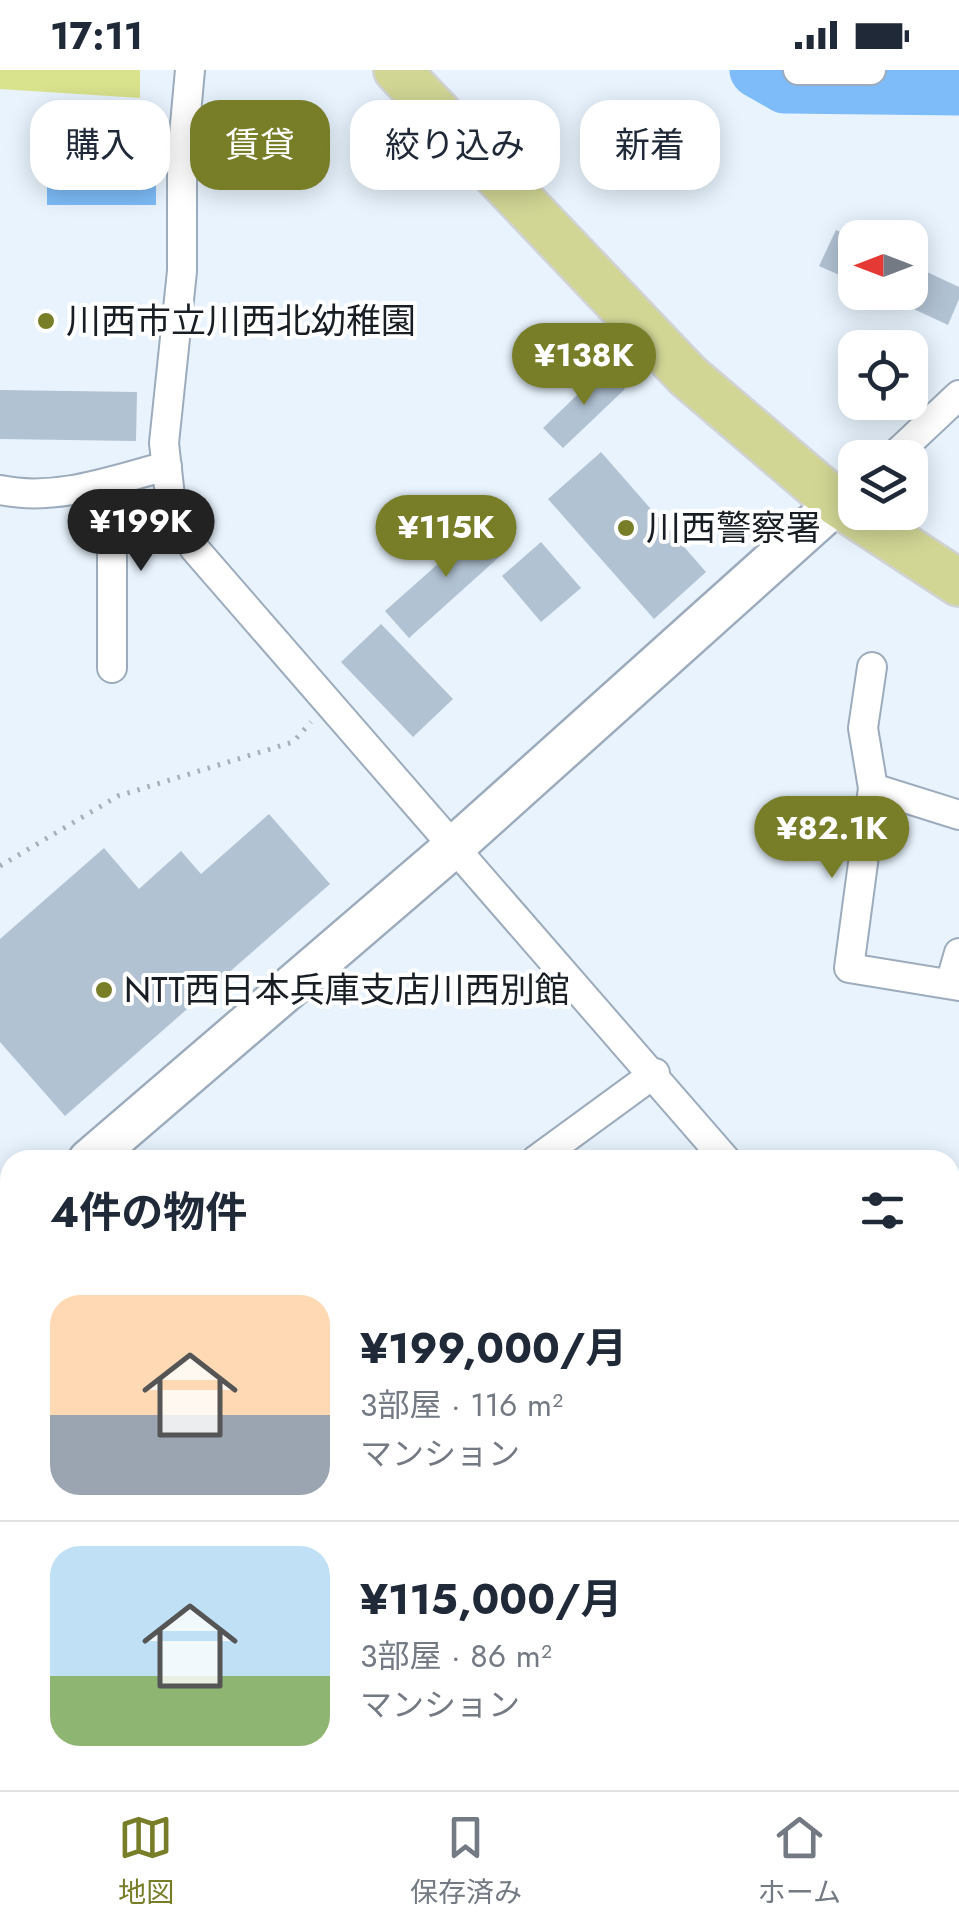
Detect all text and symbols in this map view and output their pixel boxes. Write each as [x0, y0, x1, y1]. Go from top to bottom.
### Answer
text: 17:11 [50, 8, 143, 63]
chip: 購入 [30, 100, 170, 190]
chip: 賃貸 [190, 100, 330, 190]
chip: 絞り込み [350, 100, 560, 190]
chip: 新着 [580, 100, 720, 190]
north arrow [838, 220, 928, 310]
map controls [838, 220, 928, 530]
place label: 川西市立川西北幼稚園 [66, 296, 416, 346]
marker: 川西市立川西北幼稚園 [35, 310, 57, 332]
pin: ¥138K [514, 323, 654, 408]
button: locate [838, 330, 928, 420]
text: ¥138K [534, 332, 634, 378]
button: layers [838, 440, 928, 530]
pin: ¥199K [71, 489, 211, 574]
pin: ¥115K [376, 495, 516, 580]
text: ¥199K [90, 498, 192, 544]
place label: 川西警察署 [646, 503, 821, 553]
text: ¥115K [398, 504, 495, 550]
marker: 川西警察署 [615, 517, 637, 539]
pin: ¥82.1K [751, 796, 913, 881]
text: ¥82.1K [776, 805, 888, 851]
place label: NTT西日本兵庫支店川西別館 [124, 965, 570, 1015]
marker: NTT西日本兵庫支店川西別館 [93, 979, 115, 1001]
text: 4件の物件 [50, 1182, 247, 1243]
icon: filters [855, 1183, 910, 1238]
text: ¥199,000/月 [360, 1318, 627, 1379]
icon: home [130, 1335, 250, 1455]
text: 3部屋 · 116 m² [360, 1382, 563, 1428]
text: マンション [360, 1431, 520, 1477]
text: ¥115,000/月 [360, 1569, 623, 1630]
icon: home [130, 1586, 250, 1706]
text: 3部屋 · 86 m² [360, 1633, 552, 1679]
text: マンション [360, 1682, 520, 1728]
tab: 地図 [118, 1810, 174, 1913]
tab: 保存済み [410, 1810, 522, 1913]
tab: ホーム [758, 1810, 841, 1913]

